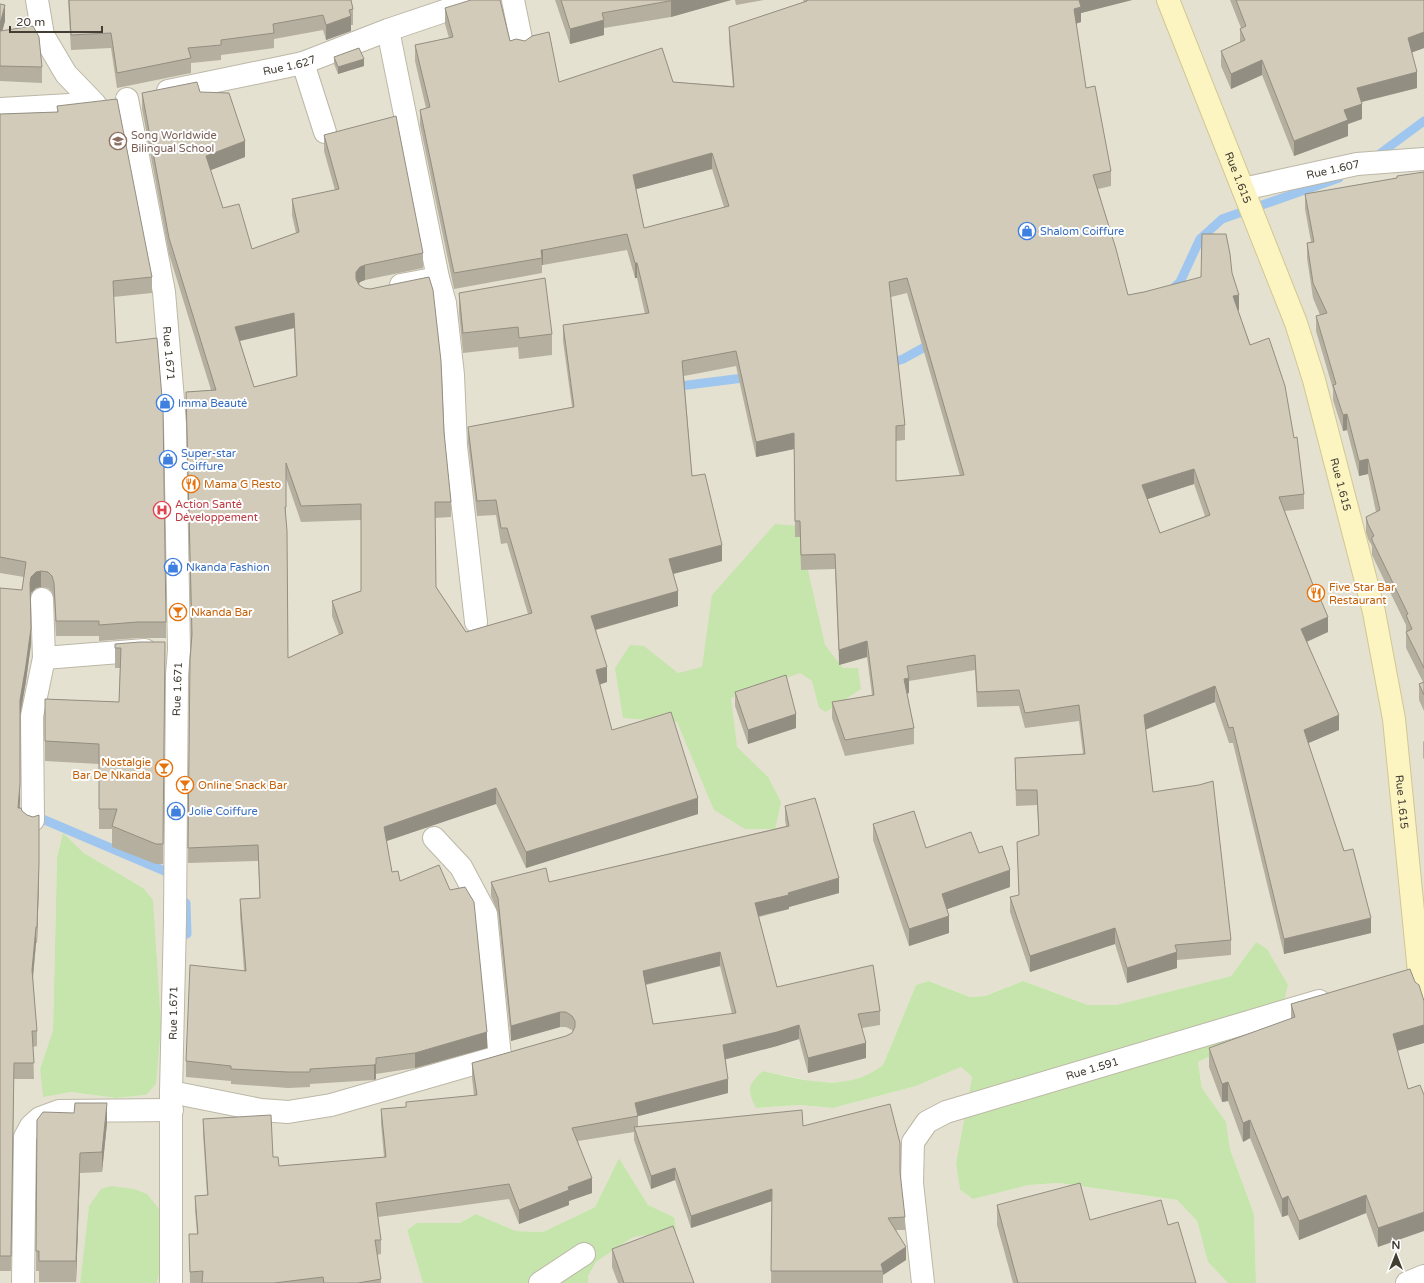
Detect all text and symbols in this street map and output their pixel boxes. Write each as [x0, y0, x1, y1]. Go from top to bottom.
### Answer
scale bar [10, 8, 102, 34]
text: 20 m [16, 15, 45, 29]
street label: Rue 1.627 [262, 53, 318, 78]
place label: Song Worldwide Bilingual School [131, 129, 217, 155]
school or university icon: Song Worldwide Bilingual School [108, 131, 128, 151]
street label: Rue 1.615 [1222, 150, 1254, 205]
street label: Rue 1.607 [1305, 158, 1361, 182]
shop icon: Shalom Coiffure [1017, 221, 1037, 241]
place label: Shalom Coiffure [1040, 225, 1124, 238]
street label: Rue 1.671 [160, 326, 177, 381]
shop icon: Imma Beauté [155, 393, 175, 413]
place label: Imma Beauté [178, 397, 247, 410]
place label: Super-star Coiffure [181, 447, 237, 473]
shop icon: Super-star Coiffure [158, 449, 178, 469]
street label: Rue 1.615 [1327, 457, 1354, 512]
restaurant icon: Mama G Resto [181, 474, 201, 494]
place label: Mama G Resto [204, 478, 282, 491]
place label: Action Santé Développement [175, 498, 258, 524]
hospital icon: Action Santé Développement [152, 500, 172, 520]
shop icon: Nkanda Fashion [163, 557, 183, 577]
place label: Nkanda Fashion [186, 561, 270, 574]
place label: Five Star Bar Restaurant [1329, 581, 1396, 607]
restaurant icon: Five Star Bar Restaurant [1306, 583, 1326, 603]
bar icon: Nkanda Bar [168, 602, 188, 622]
place label: Nkanda Bar [191, 606, 253, 619]
street label: Rue 1.671 [170, 662, 185, 716]
place label: Nostalgie Bar De Nkanda [72, 756, 151, 782]
bar icon: Nostalgie Bar De Nkanda [154, 758, 174, 778]
street label: Rue 1.615 [1393, 774, 1411, 830]
bar icon: Online Snack Bar [175, 775, 195, 795]
place label: Online Snack Bar [198, 779, 288, 792]
shop icon: Jolie Coiffure [166, 801, 186, 821]
place label: Jolie Coiffure [189, 805, 258, 818]
street label: Rue 1.671 [167, 986, 180, 1040]
street label: Rue 1.591 [1064, 1055, 1120, 1083]
north arrow [1376, 1235, 1416, 1275]
text: N [1392, 1239, 1400, 1252]

